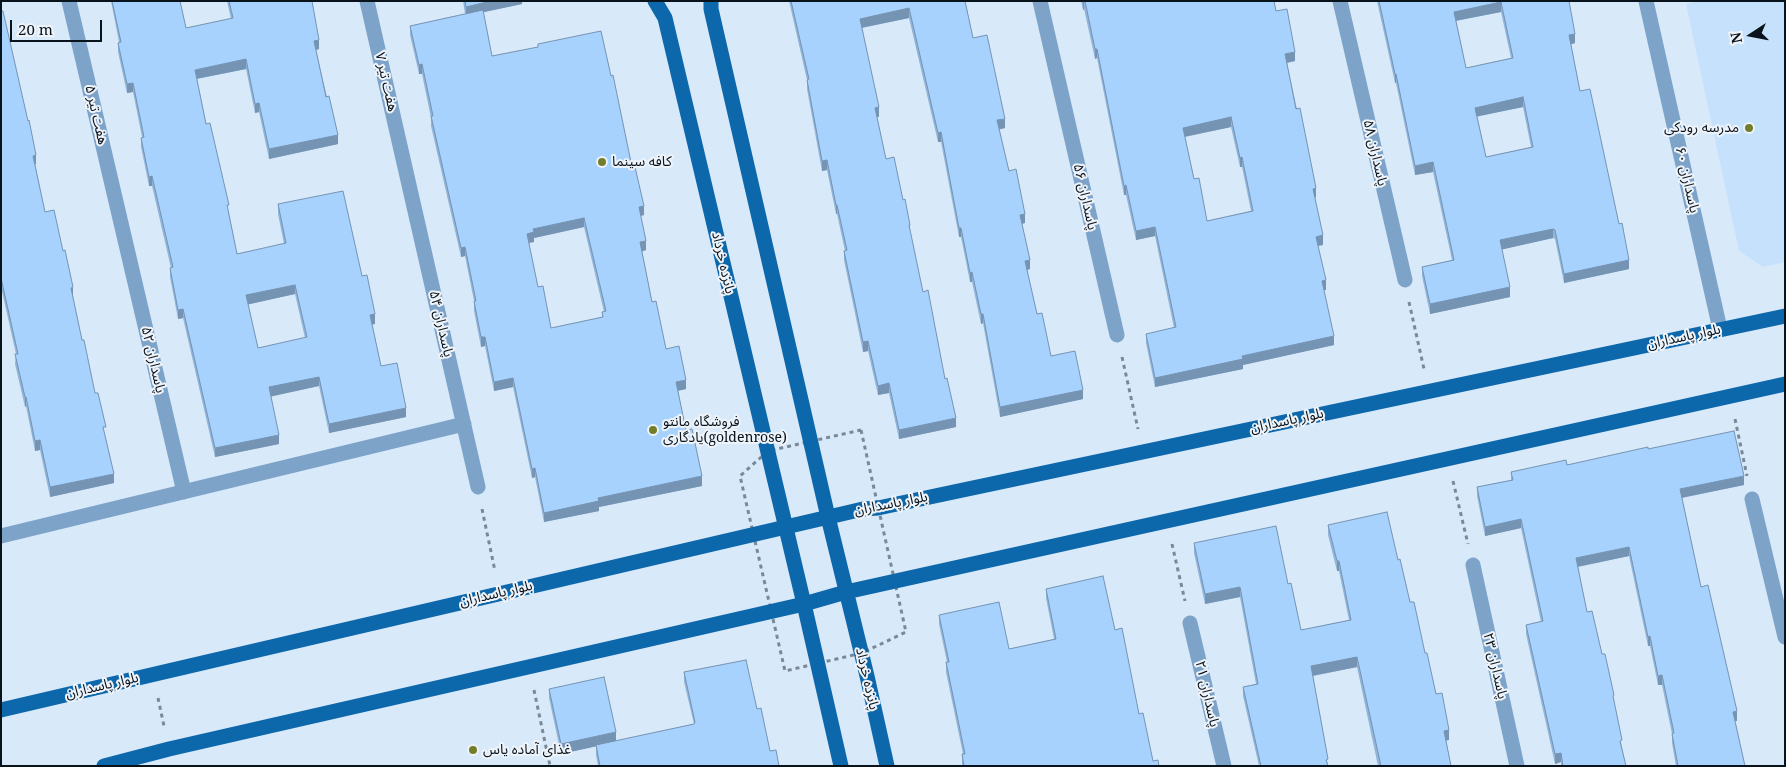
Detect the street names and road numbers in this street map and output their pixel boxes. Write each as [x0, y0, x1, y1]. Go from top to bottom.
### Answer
street label: هفت تیر ۷ [371, 51, 401, 113]
street label: هفت تیر ۵ [81, 84, 111, 146]
street label: پاسداران ۵۸ [1359, 118, 1391, 188]
street label: پاسداران ۶۰ [1671, 145, 1703, 215]
street label: پاسداران ۵۶ [1069, 162, 1101, 232]
street label: پانزده خرداد [708, 230, 738, 296]
street label: پاسداران ۵۴ [425, 289, 457, 359]
street label: بلوار پاسداران [1646, 321, 1722, 353]
street label: پاسداران ۵۲ [137, 325, 169, 395]
street label: بلوار پاسداران [1249, 405, 1325, 437]
street label: بلوار پاسداران [853, 489, 929, 519]
street label: بلوار پاسداران [458, 577, 534, 611]
street label: پاسداران ۲۳ [1479, 631, 1511, 701]
street label: پانزده خرداد [852, 646, 882, 712]
street label: پاسداران ۲۱ [1191, 659, 1223, 729]
street label: بلوار پاسداران [64, 669, 140, 703]

